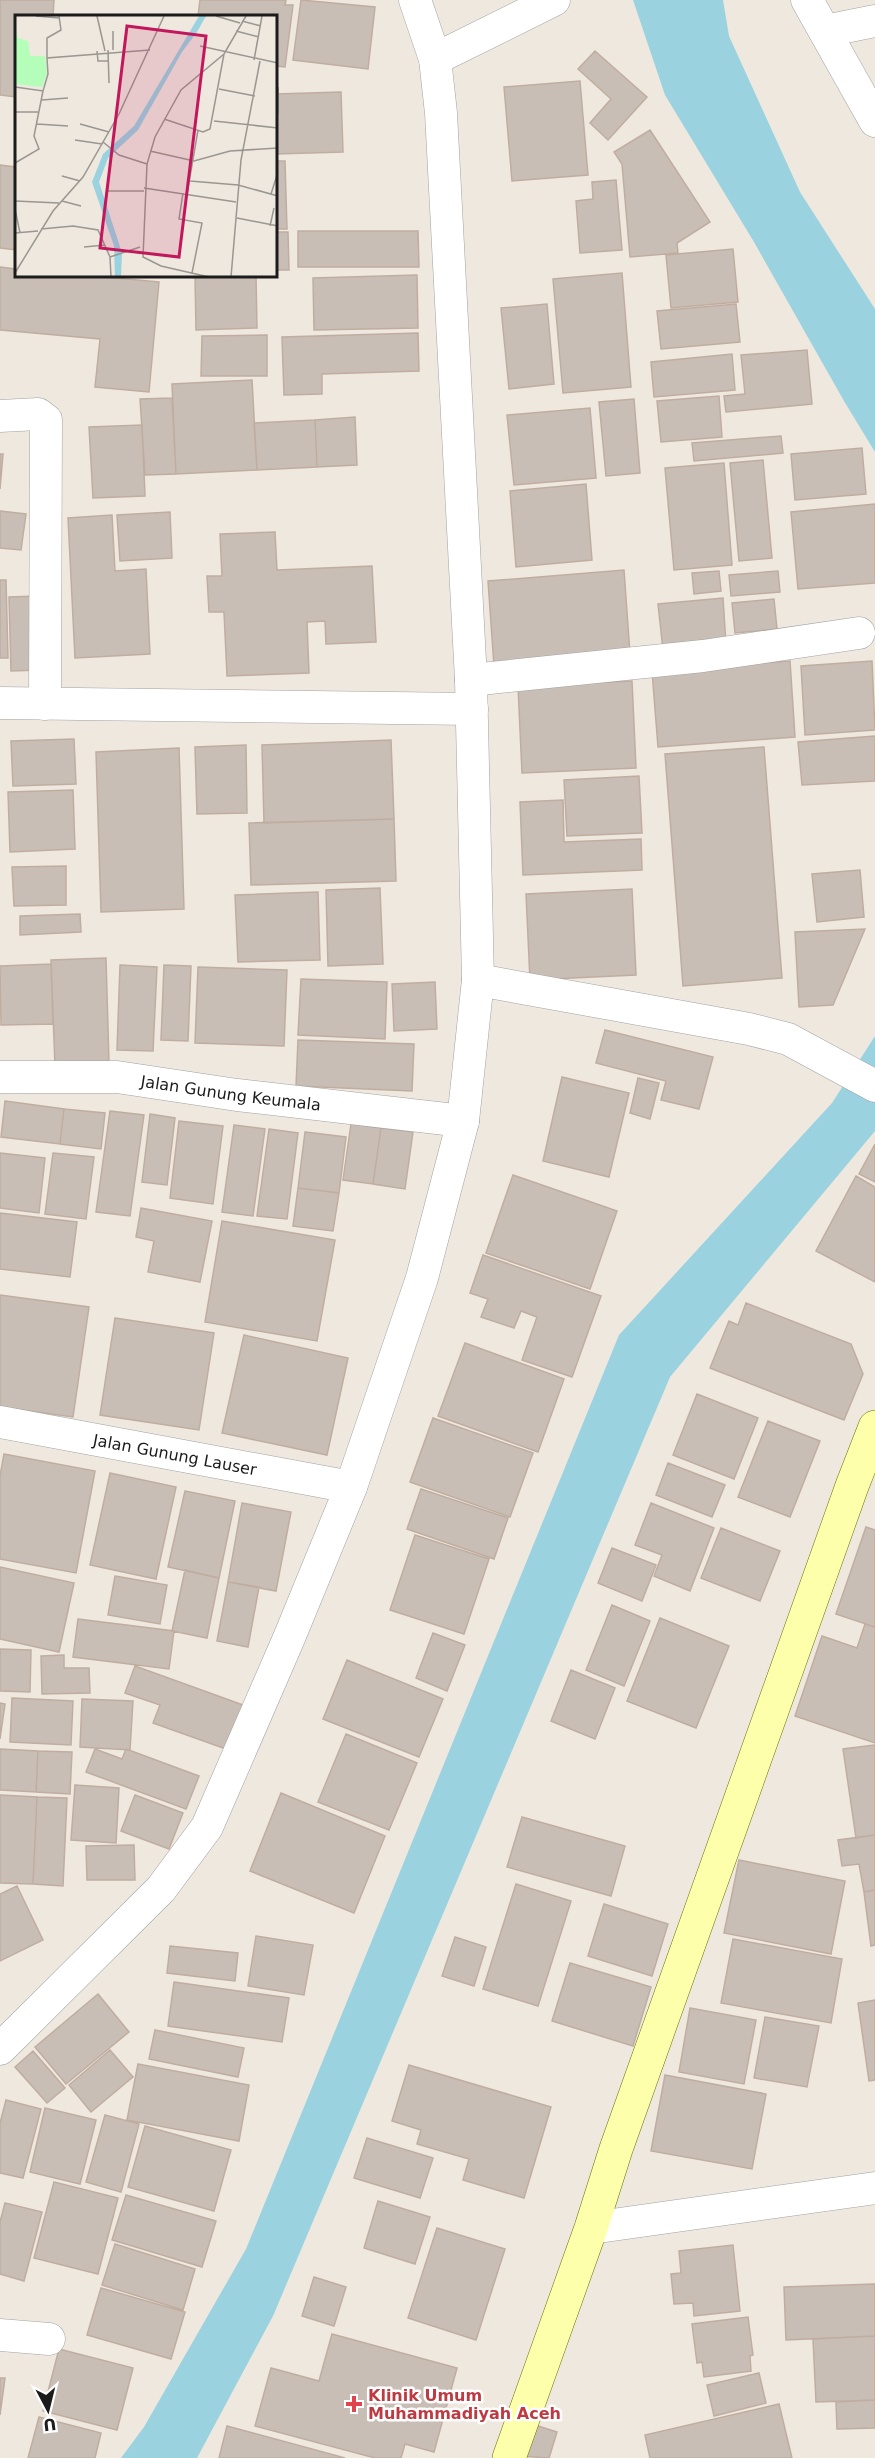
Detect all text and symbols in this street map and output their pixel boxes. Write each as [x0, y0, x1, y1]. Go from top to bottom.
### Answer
inset map [15, 15, 278, 278]
street label: Jalan Gunung Keumala [139, 1071, 322, 1114]
street label: Jalan Gunung Lauser [91, 1430, 259, 1479]
north arrow [18, 2380, 78, 2440]
place label: Klinik Umum Muhammadiyah Aceh [368, 2386, 561, 2423]
marker: Klinik Umum Muhammadiyah Aceh [345, 2395, 363, 2413]
text: U [42, 2414, 57, 2435]

